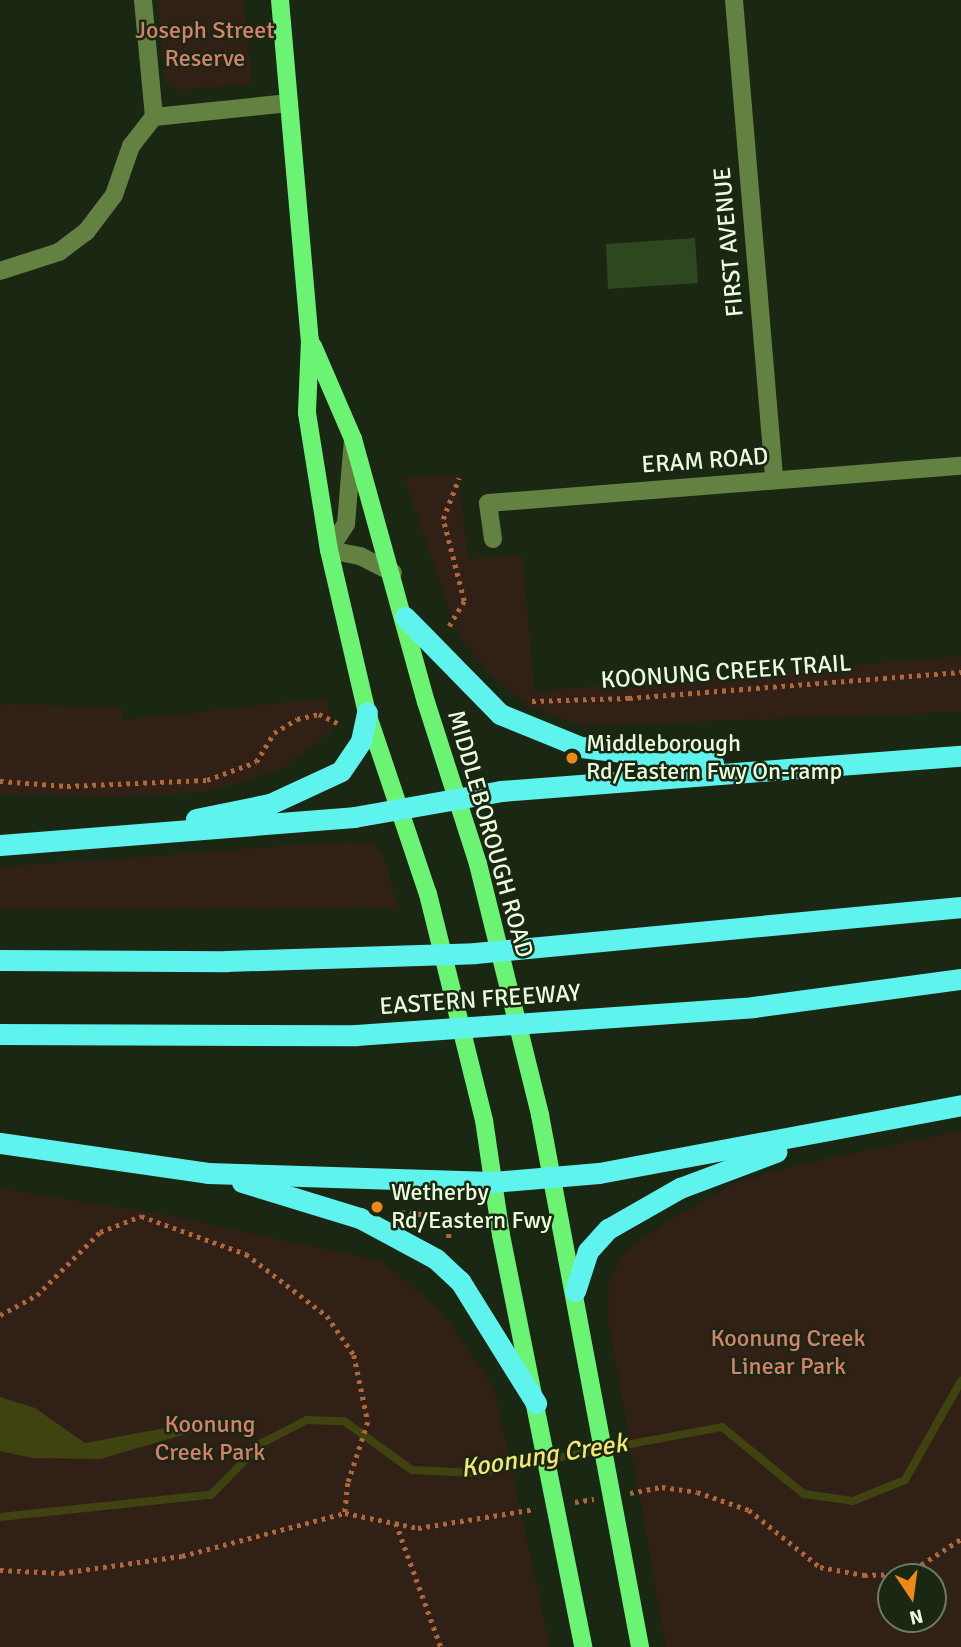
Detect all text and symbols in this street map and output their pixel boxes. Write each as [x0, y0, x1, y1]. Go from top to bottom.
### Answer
park label: Joseph Street Reserve [135, 17, 275, 73]
street label: FIRST AVENUE [708, 166, 750, 318]
street label: ERAM ROAD [641, 442, 769, 480]
street label: KOONUNG CREEK TRAIL [600, 649, 852, 695]
street label: MIDDLEBOROUGH ROAD [441, 707, 539, 961]
place label: Middleborough Rd/Eastern Fwy On-ramp [586, 730, 842, 786]
marker: Middleborough Rd/Eastern Fwy On-ramp [564, 750, 580, 766]
street label: EASTERN FREEWAY [378, 979, 582, 1021]
place label: Wetherby Rd/Eastern Fwy [391, 1179, 552, 1235]
marker: Wetherby Rd/Eastern Fwy [369, 1199, 385, 1215]
park label: Koonung Creek Linear Park [710, 1325, 866, 1381]
park label: Koonung Creek Park [155, 1411, 265, 1467]
water label: Koonung Creek [459, 1428, 629, 1486]
north arrow [877, 1563, 947, 1633]
text: N [907, 1603, 925, 1630]

